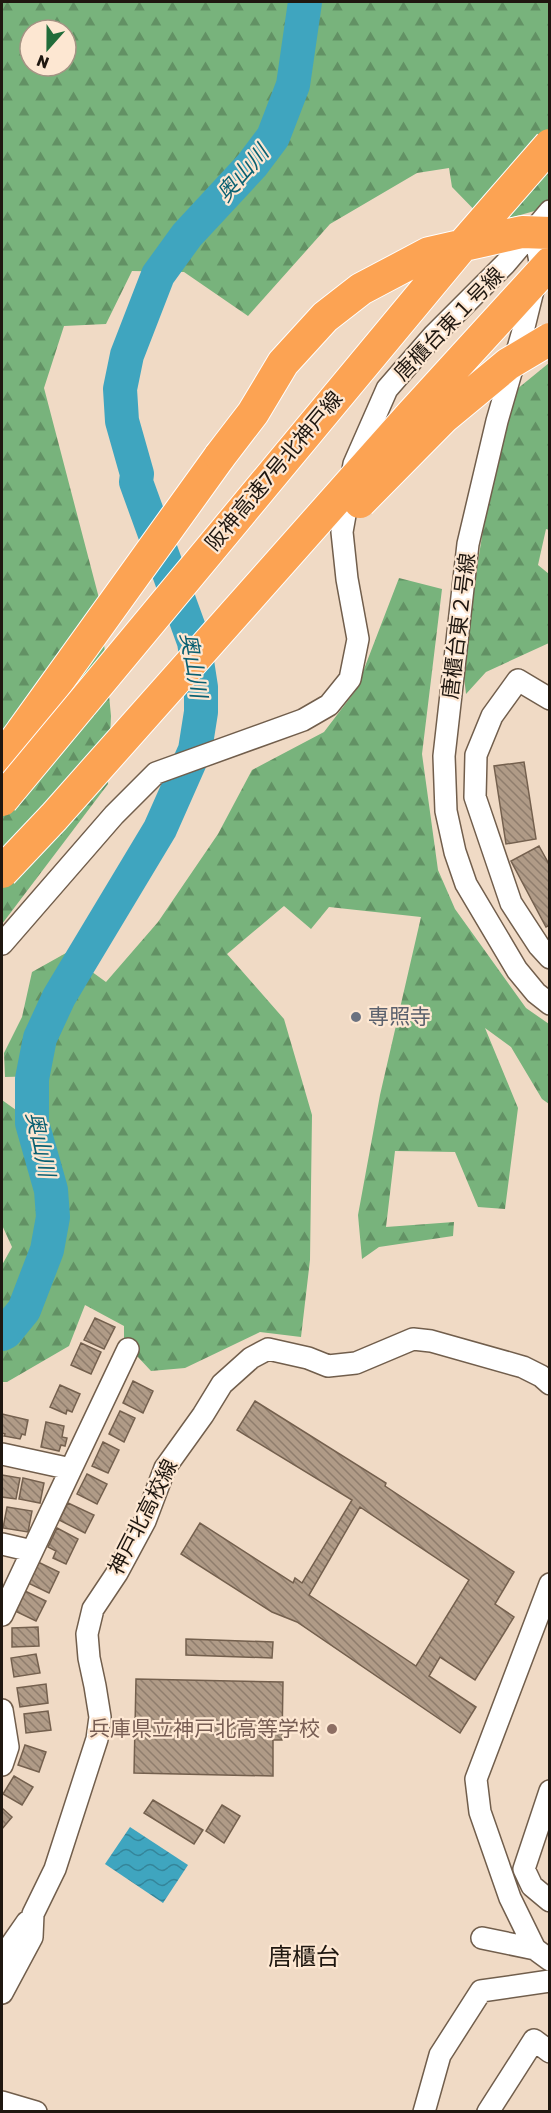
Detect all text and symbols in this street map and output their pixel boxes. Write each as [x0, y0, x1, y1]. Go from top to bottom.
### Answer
north arrow [18, 18, 78, 78]
text: N [34, 51, 52, 72]
water label: 奥山川 [211, 138, 276, 207]
street label: 唐櫃台東１号線 [389, 262, 509, 385]
street label: 阪神高速7号北神戸線 [200, 386, 347, 555]
street label: 唐櫃台東２号線 [437, 551, 480, 700]
water label: 奥山川 [174, 630, 213, 702]
place label: 専照寺 [368, 1004, 431, 1029]
marker: 専照寺 [349, 1010, 363, 1024]
water label: 奥山川 [20, 1109, 61, 1181]
street label: 神戸北高校線 [103, 1455, 182, 1579]
place label: 兵庫県立神戸北高等学校 [89, 1716, 320, 1741]
marker: 兵庫県立神戸北高等学校 [325, 1722, 339, 1736]
district label: 唐櫃台 [268, 1943, 340, 1971]

